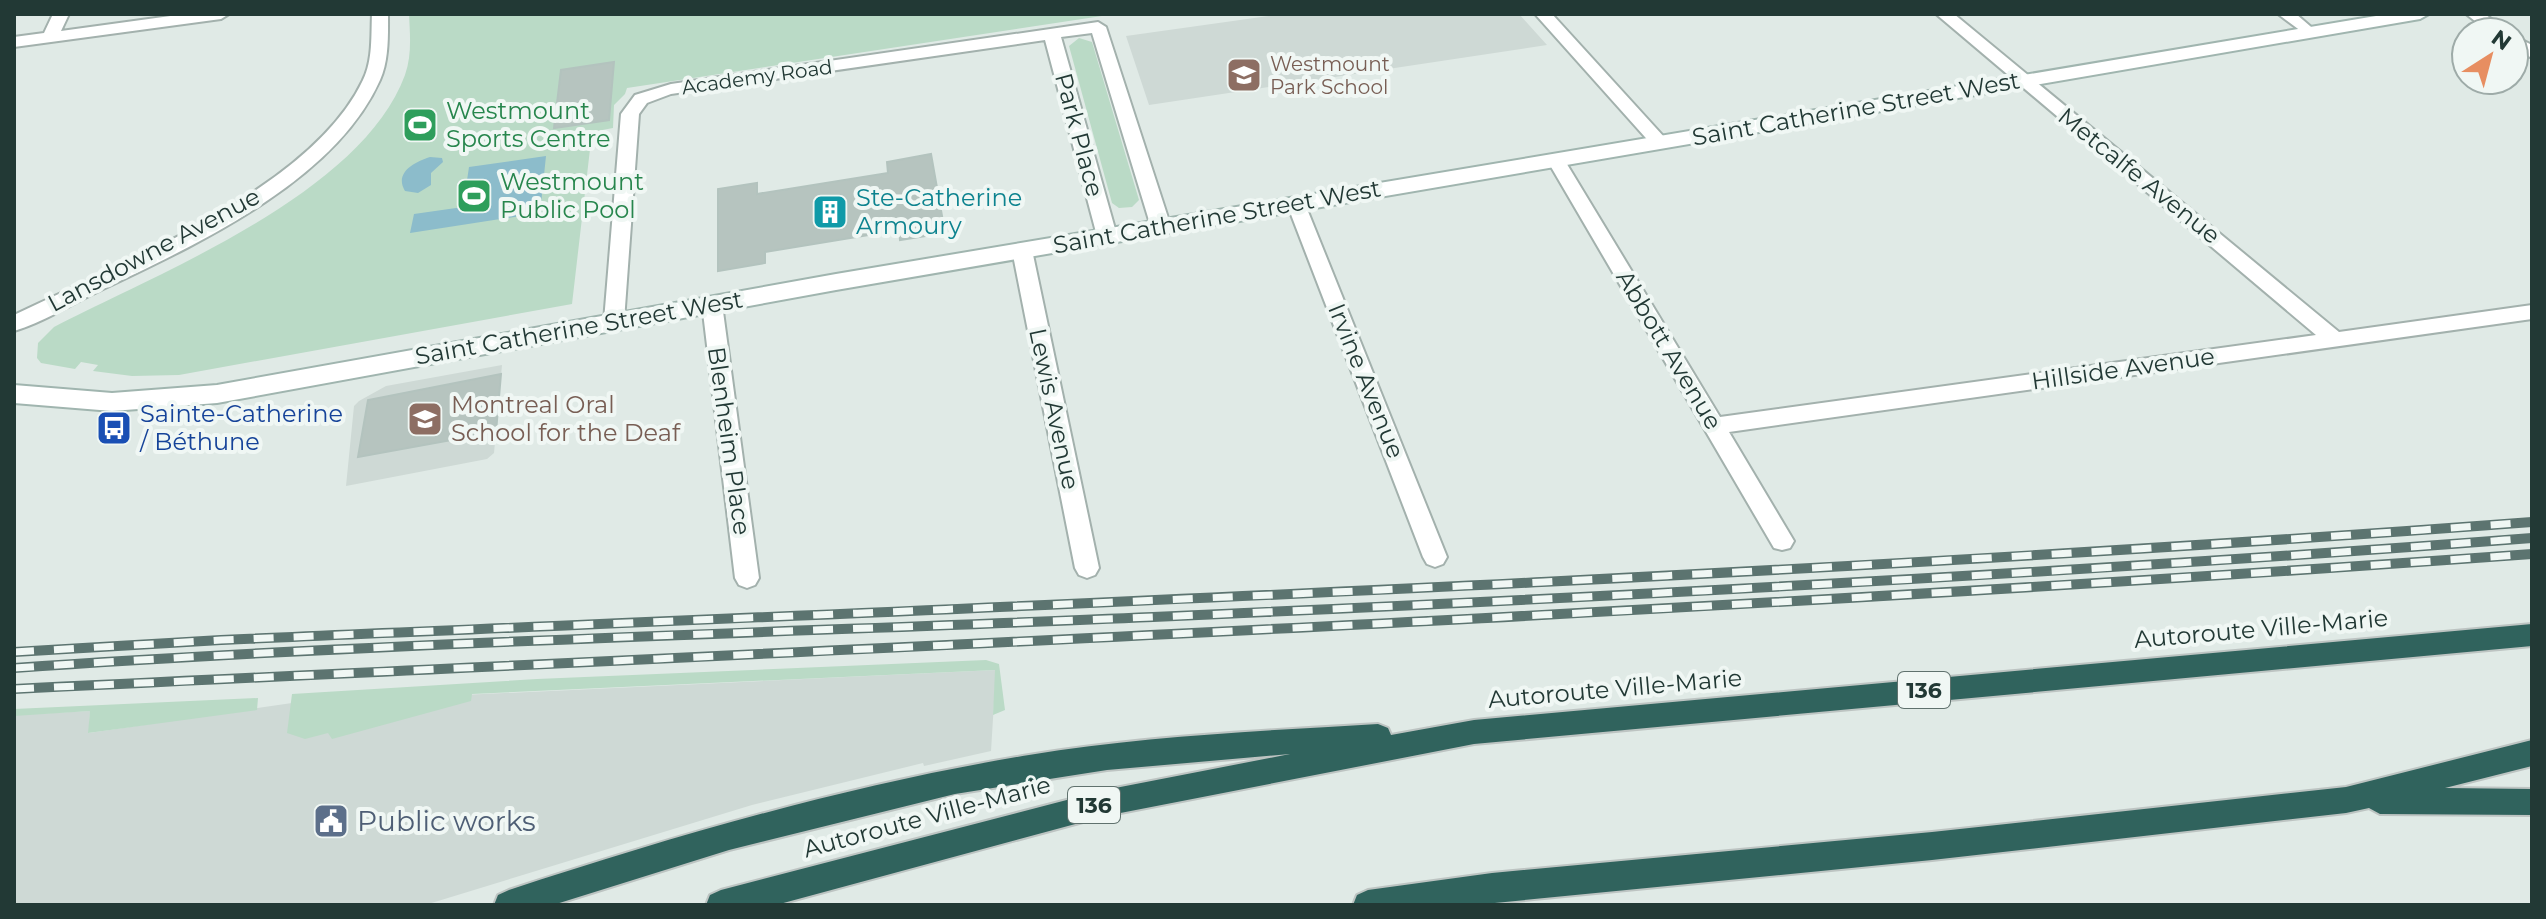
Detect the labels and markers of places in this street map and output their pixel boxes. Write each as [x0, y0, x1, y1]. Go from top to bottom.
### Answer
place label: Westmount Park School [1270, 52, 1390, 99]
school or university icon: Westmount Park School [1225, 56, 1263, 94]
place label: Westmount Sports Centre [446, 96, 611, 153]
sports icon: Westmount Sports Centre [401, 106, 439, 144]
place label: Westmount Public Pool [500, 167, 644, 224]
sports icon: Westmount Public Pool [455, 177, 493, 215]
place label: Ste-Catherine Armoury [856, 183, 1022, 240]
building icon: Ste-Catherine Armoury [811, 193, 849, 231]
place label: Montreal Oral School for the Deaf [451, 390, 681, 447]
place label: Sainte-Catherine / Béthune [139, 399, 343, 456]
school or university icon: Montreal Oral School for the Deaf [406, 400, 444, 438]
bus stop icon: Sainte-Catherine / Béthune [95, 409, 133, 447]
public building icon: Public works [312, 802, 350, 840]
place label: Public works [357, 804, 536, 838]

